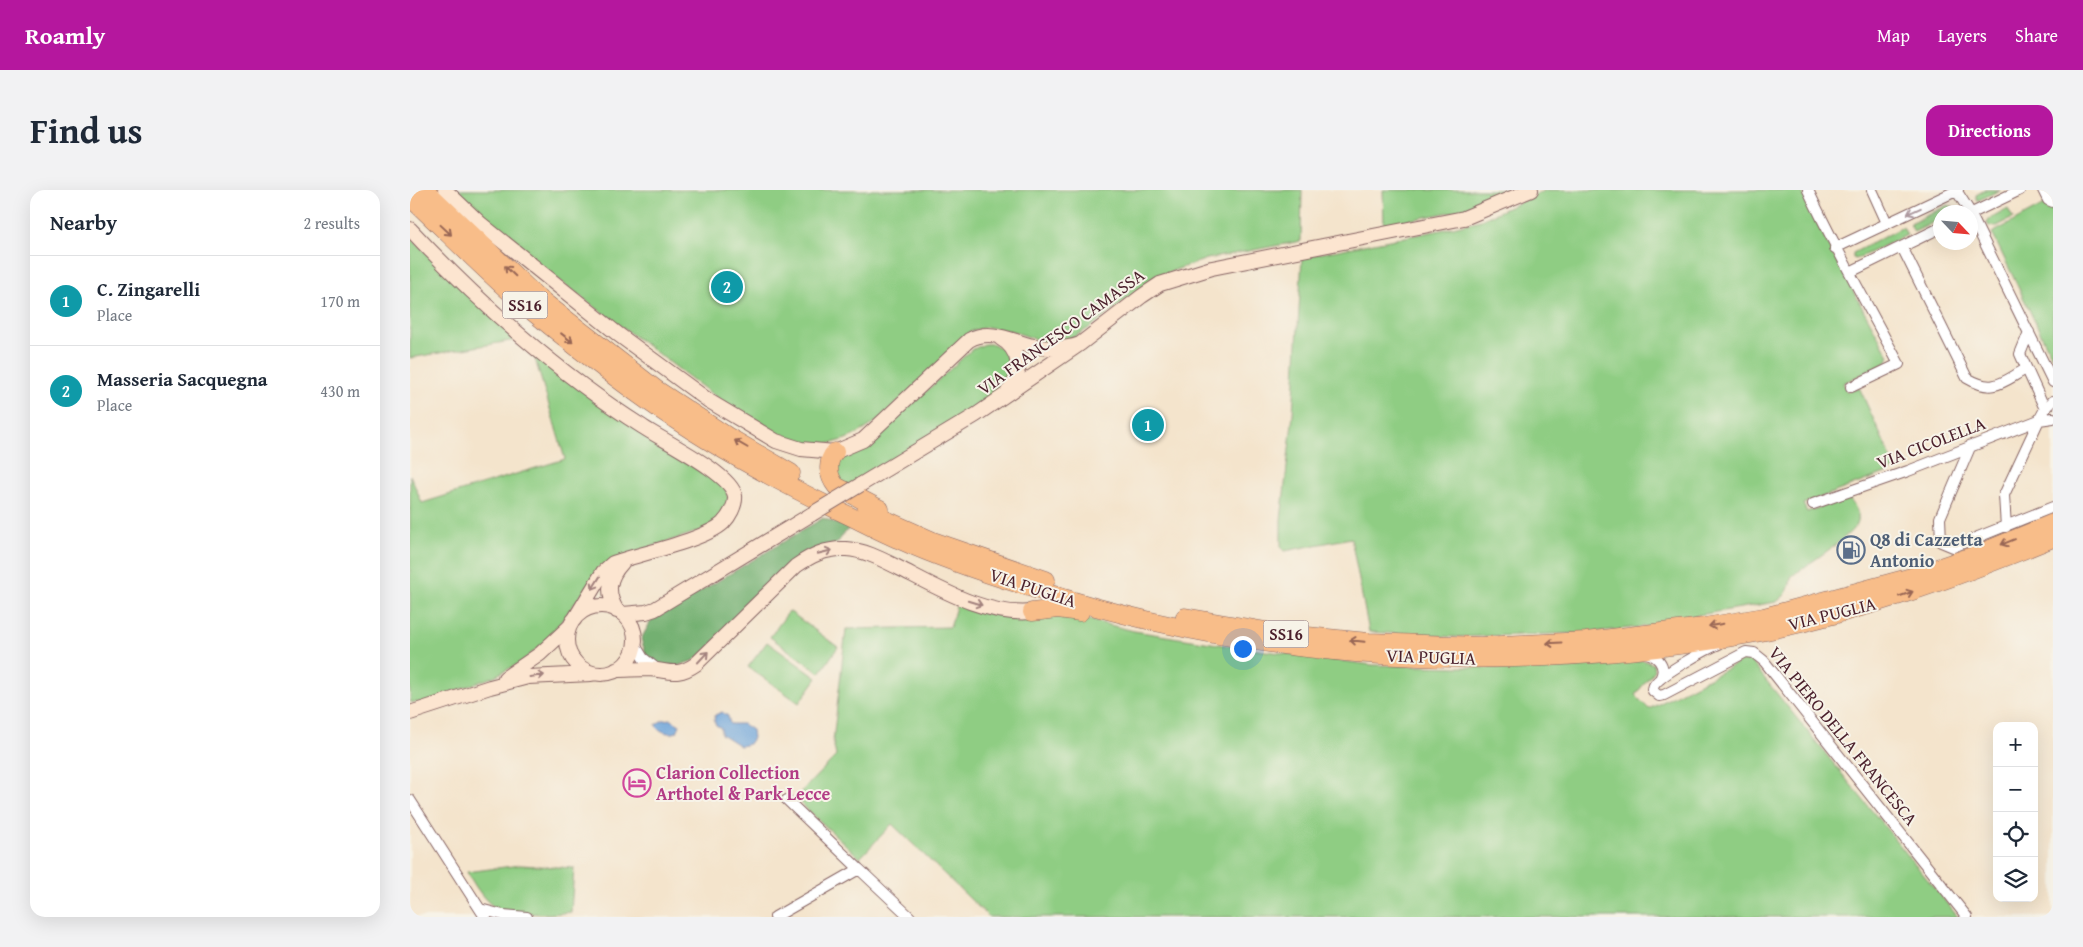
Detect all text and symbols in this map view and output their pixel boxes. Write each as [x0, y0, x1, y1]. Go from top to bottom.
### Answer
text: Roamly [25, 18, 105, 53]
text: Map [1877, 22, 1910, 49]
text: Layers [1938, 22, 1987, 49]
text: Share [2015, 22, 2058, 49]
text: Find us [30, 105, 143, 156]
button: Directions [1926, 105, 2053, 156]
north arrow [1933, 205, 1978, 250]
text: Nearby [50, 207, 117, 238]
one-way arrow [1907, 207, 1922, 216]
text: 2 results [303, 211, 360, 235]
one-way arrow [439, 224, 452, 236]
street label: VIA FRANCESCO CAMASSA [972, 262, 1150, 402]
one-way arrow [503, 265, 516, 277]
pin: 2 [711, 268, 743, 306]
text: C. Zingarelli [97, 275, 200, 303]
text: 1 [62, 289, 70, 313]
text: 170 m [320, 289, 360, 313]
road number: SS16 [502, 292, 548, 318]
text: Place [97, 303, 132, 327]
one-way arrow [560, 333, 574, 343]
text: Masseria Sacquegna [97, 365, 268, 393]
text: 2 [62, 379, 70, 403]
text: 430 m [320, 379, 360, 403]
text: Place [97, 393, 132, 417]
pin: 1 [1132, 406, 1164, 444]
street label: VIA CICOLELLA [1872, 409, 1989, 476]
one-way arrow [734, 439, 749, 449]
place label: Q8 di Cazzetta Antonio [1870, 526, 1984, 574]
fuel station icon: Q8 di Cazzetta Antonio [1836, 535, 1866, 565]
one-way arrow [2001, 538, 2016, 547]
one-way arrow [816, 547, 832, 556]
street label: VIA PUGLIA [986, 561, 1080, 614]
one-way arrow [591, 575, 601, 589]
one-way arrow [1898, 589, 1913, 598]
street label: VIA PUGLIA [1785, 590, 1879, 637]
one-way arrow [967, 598, 983, 608]
road number: SS16 [1264, 620, 1308, 648]
one-way arrow [1708, 621, 1724, 631]
your location [1230, 636, 1256, 662]
one-way arrow [1350, 636, 1366, 645]
one-way arrow [1547, 638, 1563, 647]
street label: VIA PIERO DELLA FRANCESCA [1762, 640, 1924, 831]
street label: VIA PUGLIA [1386, 641, 1476, 672]
one-way arrow [697, 651, 709, 664]
one-way arrow [529, 671, 545, 681]
map controls [1993, 722, 2038, 902]
button: + [1993, 722, 2038, 767]
place label: Clarion Collection Arthotel & Park Lecce [656, 759, 831, 807]
button: − [1993, 767, 2038, 812]
hotel icon: Clarion Collection Arthotel & Park Lecce [622, 768, 652, 798]
button: locate [1993, 812, 2038, 857]
button: layers [1993, 857, 2038, 902]

